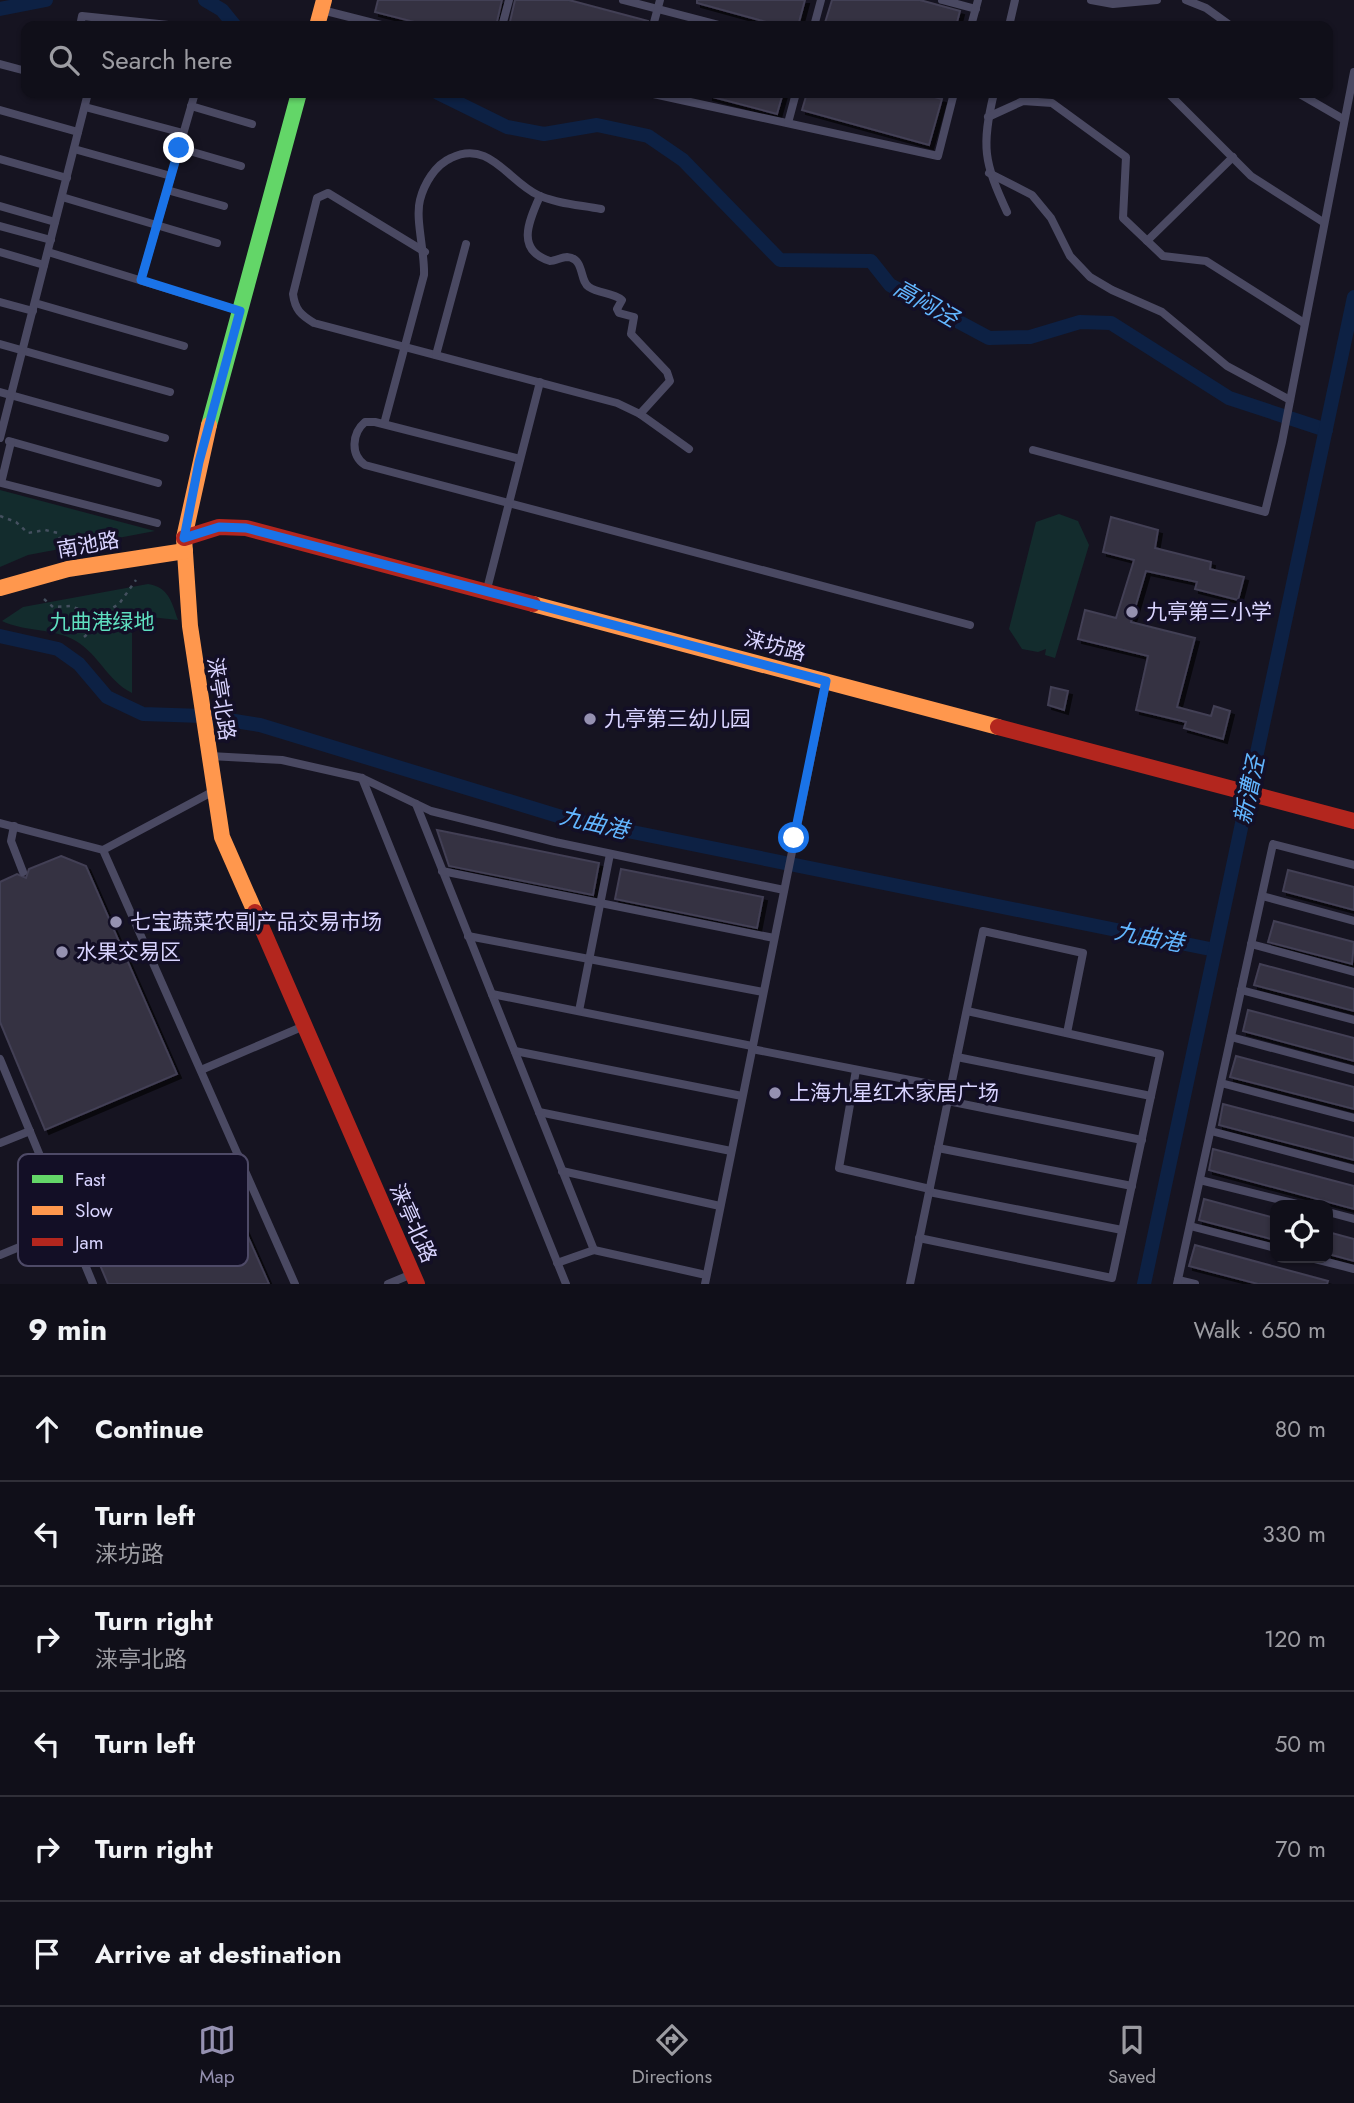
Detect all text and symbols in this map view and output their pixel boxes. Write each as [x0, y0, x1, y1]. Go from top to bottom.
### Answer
search box [21, 21, 1333, 98]
icon: search [45, 41, 83, 79]
text: Search here [101, 41, 233, 79]
route end [163, 132, 194, 163]
water label: 高闷泾 [888, 271, 966, 336]
street label: 南池路 [54, 525, 122, 565]
place label: 九亭第三小学 [1146, 597, 1272, 627]
marker: 九亭第三小学 [1124, 604, 1140, 620]
park label: 九曲港绿地 [50, 607, 155, 637]
street label: 涞坊路 [741, 623, 809, 669]
street label: 涞亭北路 [200, 655, 242, 743]
place label: 九亭第三幼儿园 [604, 704, 751, 734]
marker: 九亭第三幼儿园 [582, 711, 598, 727]
water label: 新漕泾 [1225, 751, 1273, 827]
water label: 九曲港 [557, 799, 634, 848]
route start [778, 822, 809, 853]
place label: 七宝蔬菜农副产品交易市场 [130, 907, 382, 937]
marker: 七宝蔬菜农副产品交易市场 [108, 914, 124, 930]
water label: 九曲港 [1112, 914, 1189, 961]
place label: 水果交易区 [76, 937, 181, 967]
marker: 水果交易区 [54, 944, 70, 960]
place label: 上海九星红木家居广场 [789, 1078, 999, 1108]
marker: 上海九星红木家居广场 [767, 1085, 783, 1101]
legend [18, 1154, 248, 1266]
text: Fast [75, 1166, 106, 1193]
street label: 涞亭北路 [382, 1179, 444, 1267]
text: Slow [75, 1197, 113, 1224]
map controls [1270, 1200, 1333, 1263]
button: locate [1270, 1200, 1333, 1263]
text: Jam [72, 1229, 104, 1256]
text: 9 min [28, 1308, 107, 1351]
text: Walk · 650 m [1193, 1313, 1326, 1347]
icon: ahead [28, 1410, 66, 1448]
text: Continue [95, 1410, 204, 1448]
text: 80 m [1275, 1412, 1326, 1446]
text: Turn left [95, 1497, 195, 1535]
icon: left [28, 1515, 66, 1553]
text: 330 m [1262, 1517, 1326, 1551]
text: 涞坊路 [95, 1537, 164, 1571]
text: Turn right [95, 1602, 213, 1640]
icon: right [28, 1620, 66, 1658]
text: 120 m [1264, 1622, 1326, 1656]
text: 涞亭北路 [95, 1642, 187, 1676]
icon: left [28, 1725, 66, 1763]
text: Turn left [95, 1725, 195, 1763]
text: 50 m [1274, 1727, 1326, 1761]
icon: right [28, 1830, 66, 1868]
text: Turn right [95, 1830, 213, 1868]
text: 70 m [1275, 1832, 1326, 1866]
icon: arrive [28, 1935, 66, 1973]
text: Arrive at destination [95, 1935, 342, 1973]
tab: Map [198, 2021, 236, 2090]
tab: Directions [632, 2021, 712, 2090]
tab: Saved [1108, 2021, 1156, 2090]

